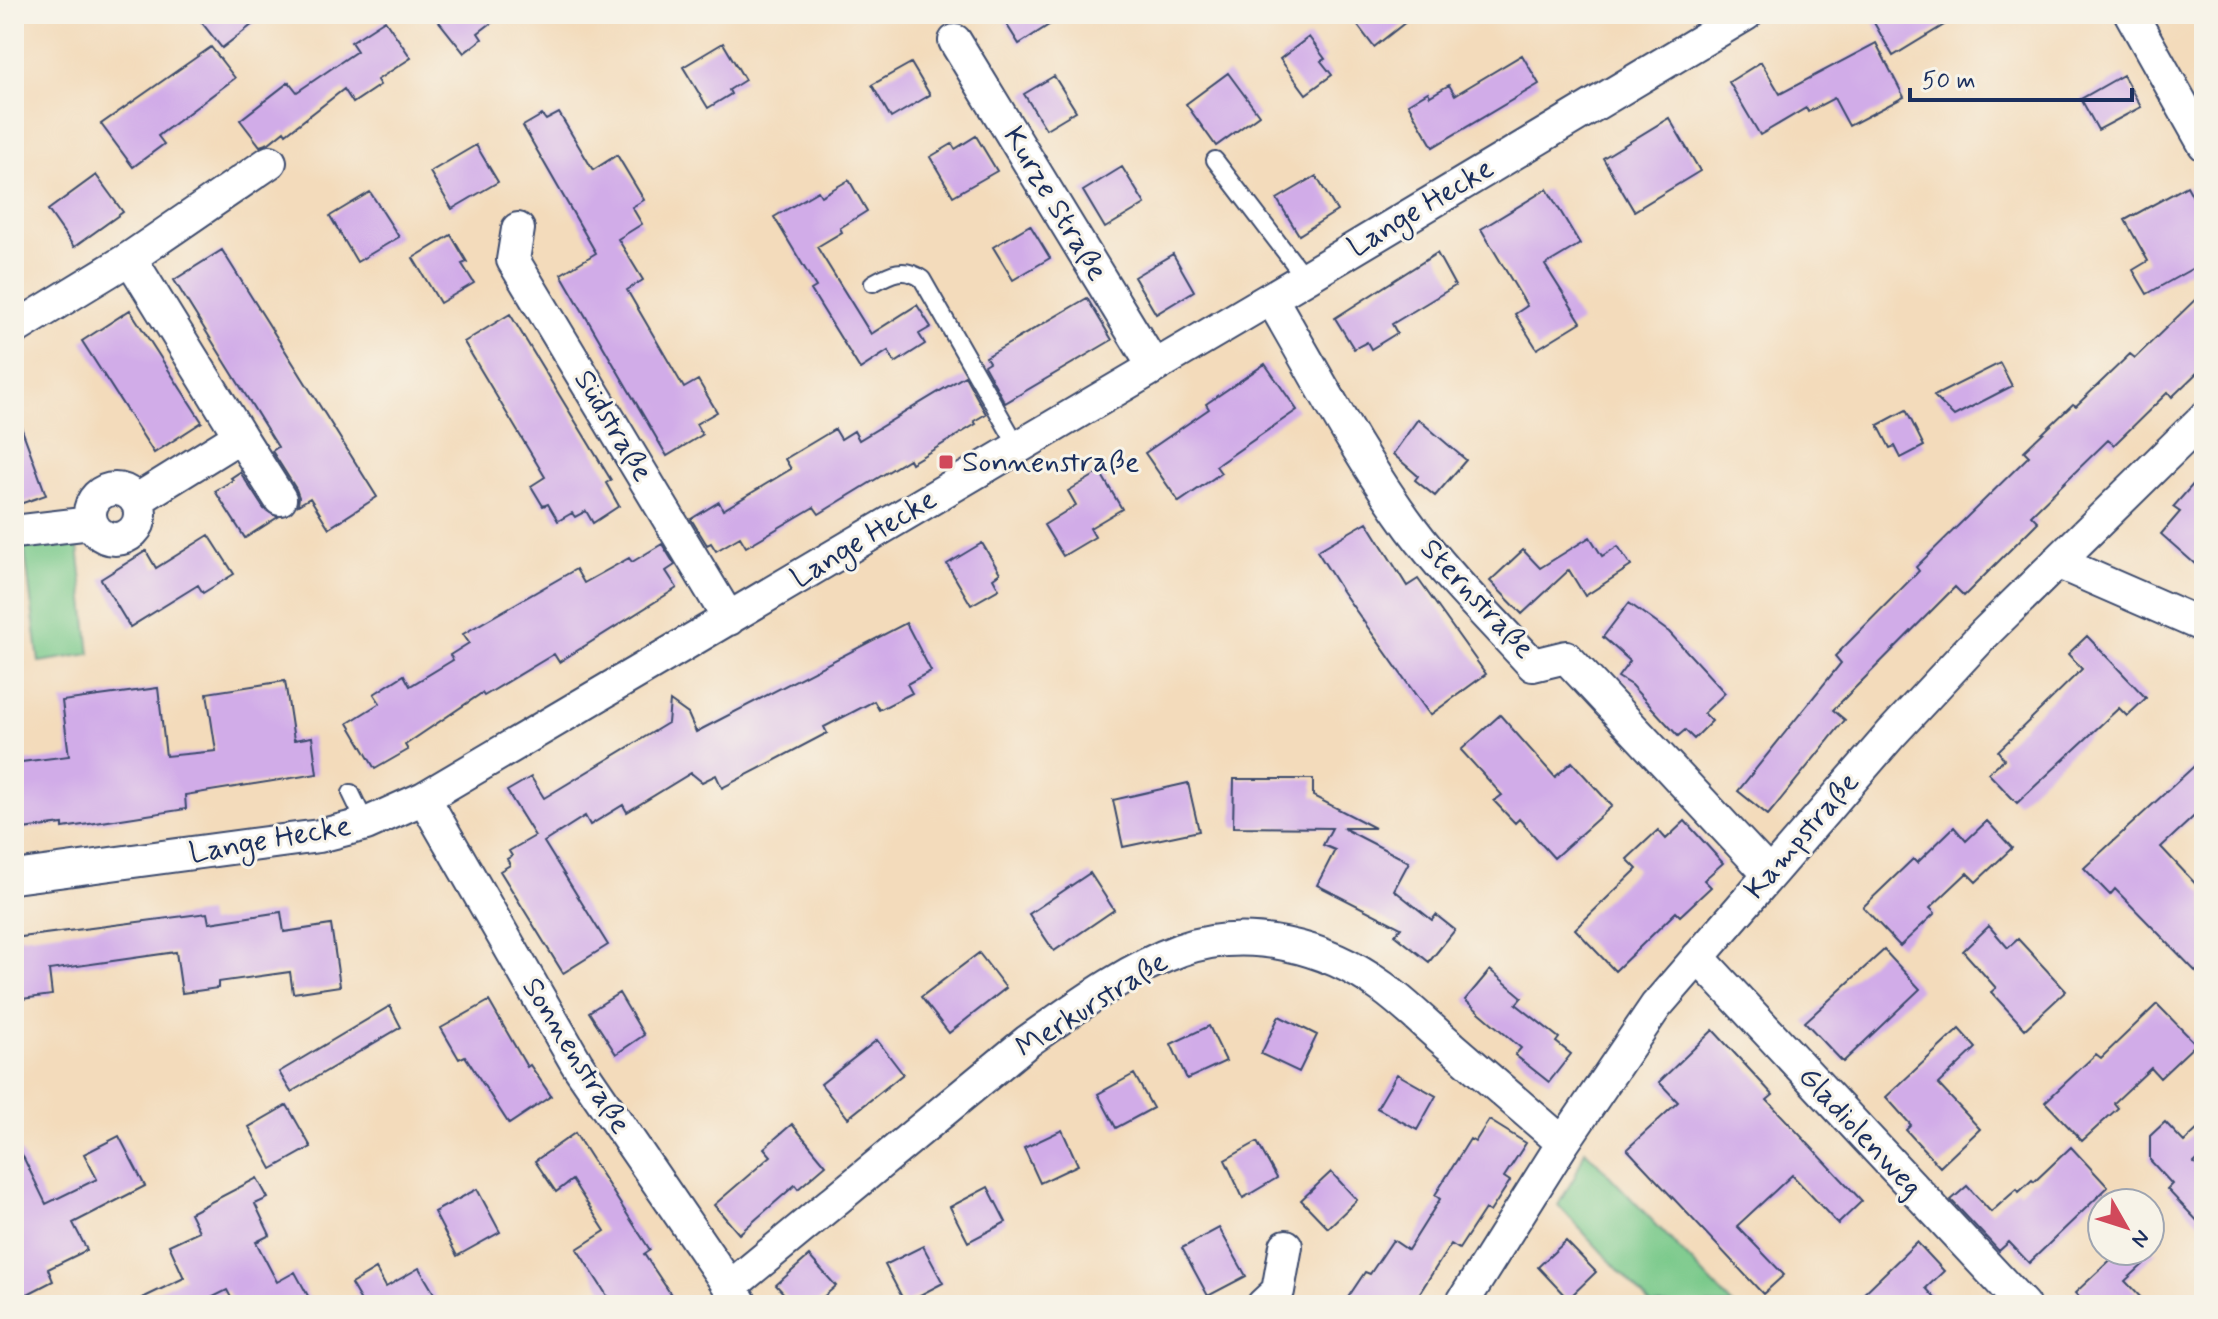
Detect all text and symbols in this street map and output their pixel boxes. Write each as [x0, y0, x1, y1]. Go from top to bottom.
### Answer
scale bar [1910, 52, 2132, 102]
text: 50 m [1922, 66, 1976, 97]
street label: Kurze Straße [994, 120, 1116, 288]
street label: Lange Hecke [1341, 149, 1502, 269]
street label: Südstraße [564, 363, 662, 489]
place label: Sonnenstraße [962, 443, 1140, 482]
marker: Sonnenstraße [937, 453, 955, 471]
street label: Lange Hecke [784, 480, 945, 600]
street label: Sternstraße [1411, 531, 1543, 667]
street label: Kampstraße [1736, 764, 1868, 908]
street label: Lange Hecke [186, 807, 354, 875]
street label: Merkurstraße [1009, 943, 1175, 1067]
street label: Sonnenstraße [512, 970, 640, 1142]
street label: Gladiolenweg [1789, 1058, 1931, 1206]
north arrow [2086, 1187, 2166, 1267]
text: N [2124, 1224, 2155, 1253]

